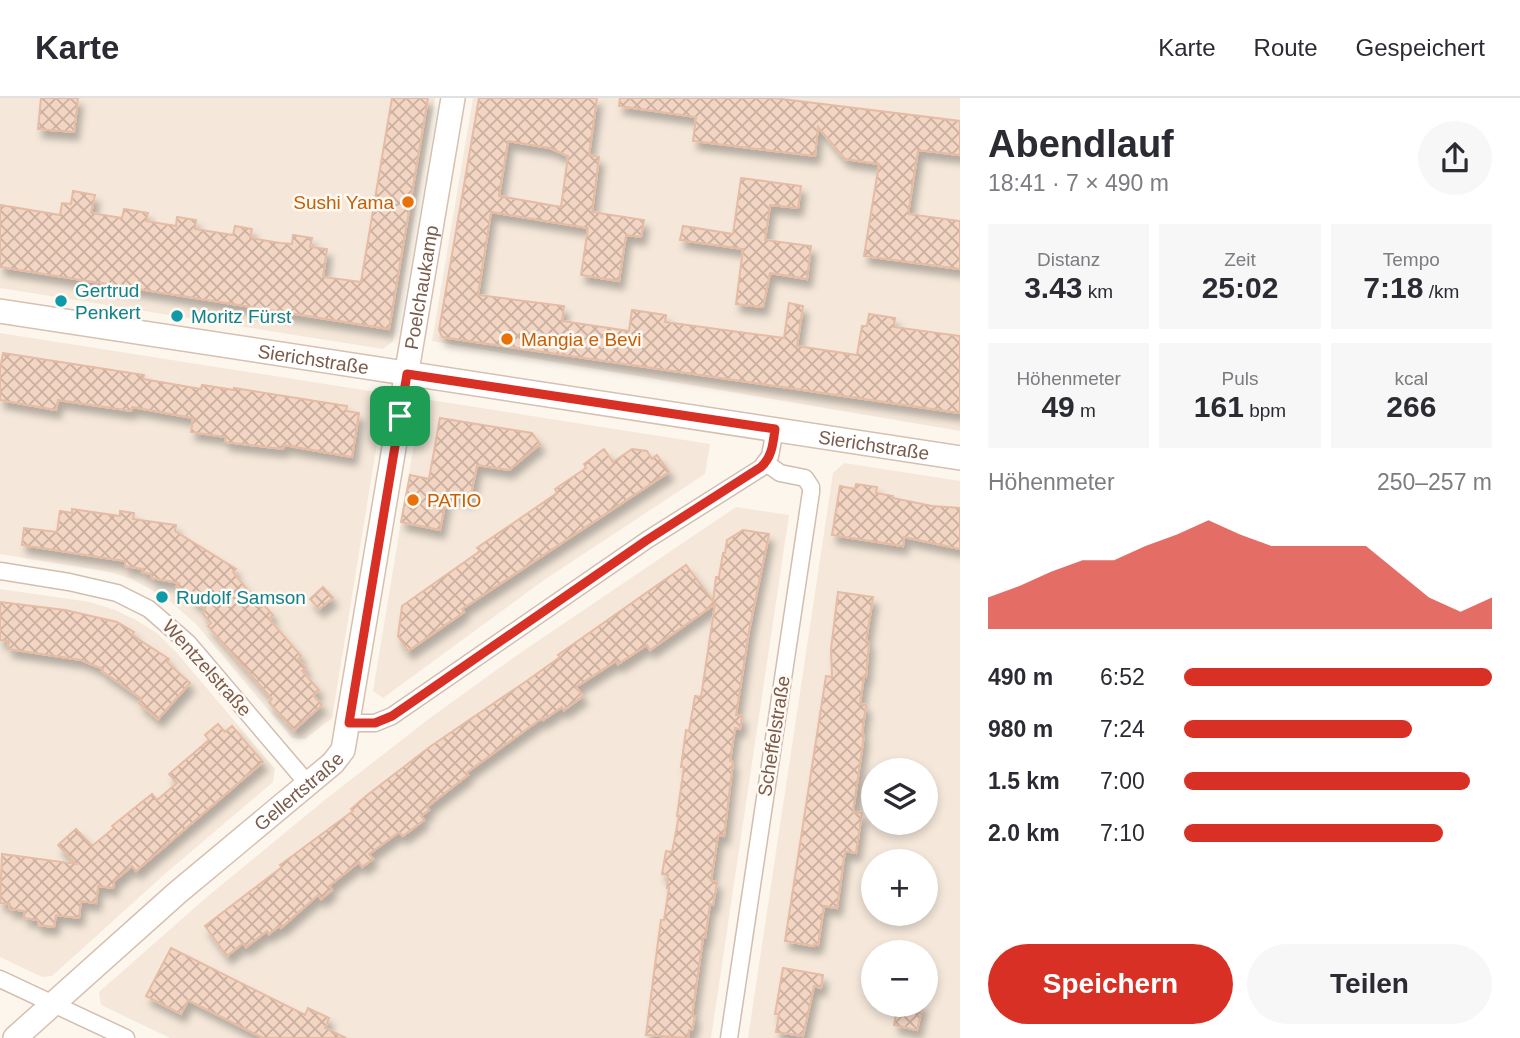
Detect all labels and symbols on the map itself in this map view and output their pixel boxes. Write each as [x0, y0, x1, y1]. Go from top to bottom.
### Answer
place label: Sushi Yama [293, 192, 394, 213]
marker: Sushi Yama [400, 194, 416, 210]
street label: Poelchaukamp [400, 224, 442, 351]
place label: Gertrud Penkert [75, 280, 141, 323]
marker: Gertrud Penkert [53, 293, 69, 309]
place label: Moritz Fürst [191, 306, 292, 327]
marker: Moritz Fürst [169, 308, 185, 324]
place label: Mangia e Bevi [521, 329, 641, 350]
marker: Mangia e Bevi [499, 331, 515, 347]
street label: Sierichstraße [256, 340, 370, 378]
pin [370, 386, 430, 446]
street label: Sierichstraße [817, 426, 931, 464]
place label: PATIO [427, 490, 481, 511]
marker: PATIO [405, 492, 421, 508]
place label: Rudolf Samson [176, 587, 306, 608]
marker: Rudolf Samson [154, 589, 170, 605]
street label: Wentzelstraße [158, 616, 256, 720]
street label: Scheffelstraße [754, 674, 794, 798]
street label: Gellertstraße [250, 748, 348, 835]

